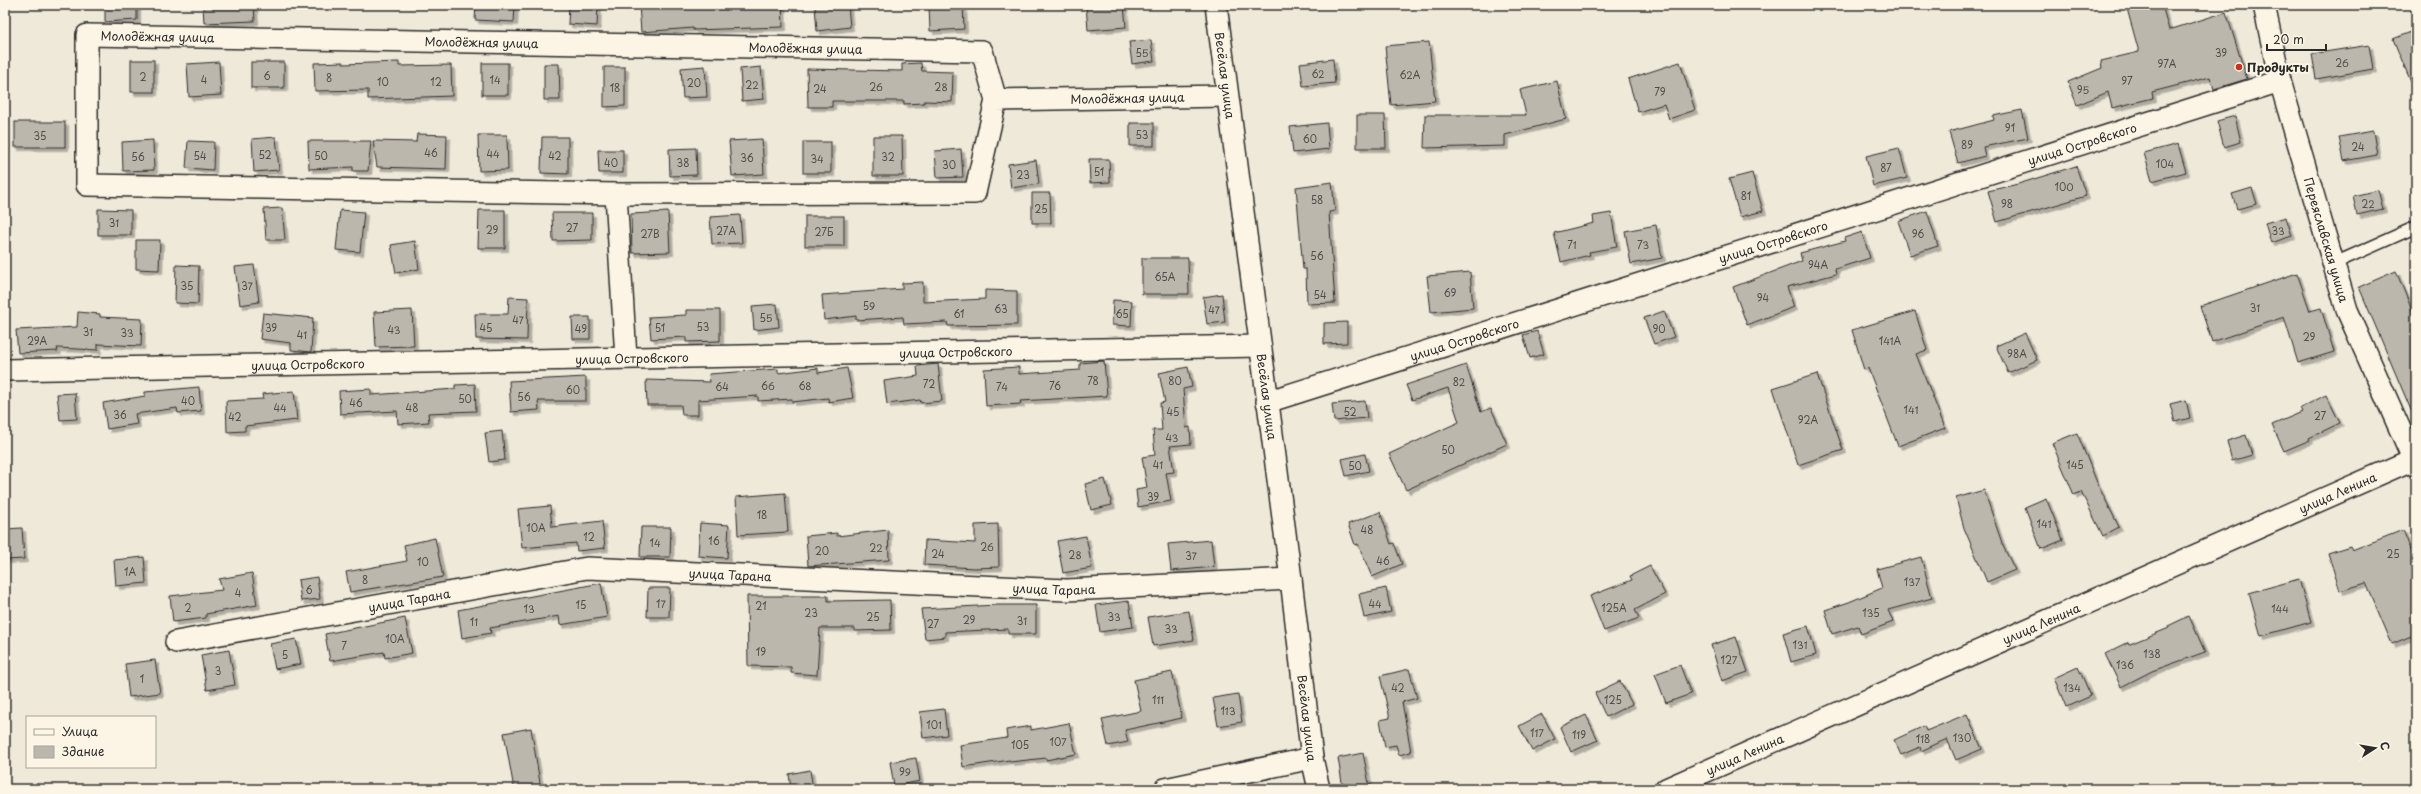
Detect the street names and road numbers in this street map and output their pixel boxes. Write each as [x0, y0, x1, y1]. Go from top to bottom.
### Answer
street label: Молодёжная улица [100, 26, 215, 46]
street label: Весёлая улица [1211, 31, 1240, 120]
street label: Молодёжная улица [424, 32, 539, 52]
street label: Молодёжная улица [748, 38, 863, 58]
street label: Молодёжная улица [1070, 88, 1185, 108]
street label: улица Островского [2025, 118, 2139, 169]
street label: Переяславская улица [2300, 175, 2353, 305]
street label: улица Островского [1716, 216, 1830, 267]
street label: улица Островского [1408, 314, 1521, 365]
street label: улица Островского [899, 342, 1013, 362]
street label: улица Островского [575, 348, 689, 368]
street label: Весёлая улица [1253, 352, 1282, 441]
street label: улица Островского [251, 354, 365, 374]
street label: улица Ленина [2296, 467, 2380, 518]
street label: улица Тарана [688, 564, 772, 585]
street label: улица Тарана [1012, 579, 1096, 599]
street label: улица Тарана [367, 584, 452, 616]
street label: улица Ленина [1999, 598, 2083, 649]
street label: Весёлая улица [1293, 674, 1321, 763]
street label: улица Ленина [1703, 729, 1787, 779]

